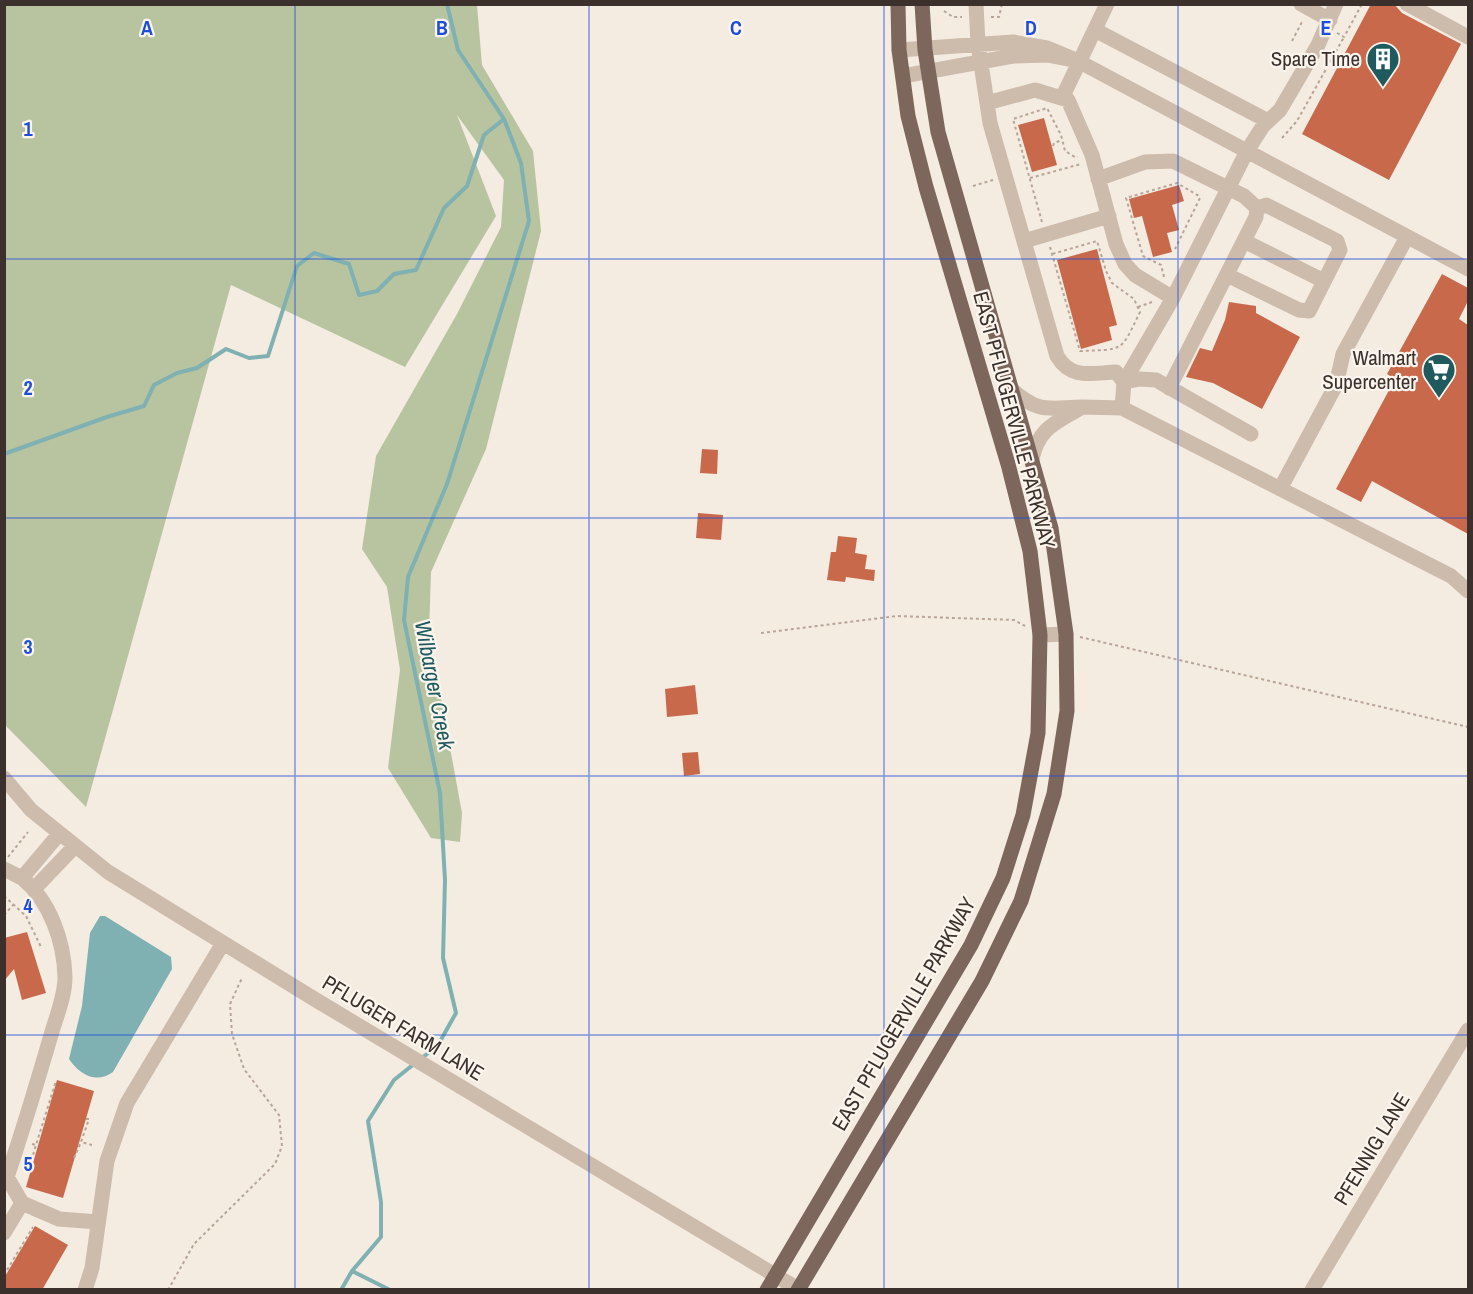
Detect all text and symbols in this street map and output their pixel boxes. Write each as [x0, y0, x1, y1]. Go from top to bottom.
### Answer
text: A [141, 14, 153, 41]
text: B [436, 14, 448, 41]
text: C [730, 14, 742, 41]
text: D [1025, 14, 1037, 41]
text: E [1321, 14, 1332, 41]
building icon: Spare Time [1365, 41, 1401, 88]
place label: Spare Time [1271, 44, 1360, 73]
text: 1 [23, 115, 33, 142]
street label: EAST PFLUGERVILLE PARKWAY [966, 288, 1063, 552]
place label: Walmart Supercenter [1322, 343, 1416, 396]
supermarket icon: Walmart Supercenter [1421, 352, 1457, 399]
text: 2 [23, 374, 33, 401]
water label: Wilbarger Creek [408, 618, 462, 753]
text: 3 [23, 633, 33, 660]
street label: EAST PFLUGERVILLE PARKWAY [825, 891, 983, 1136]
text: 4 [23, 892, 33, 919]
street label: PFLUGER FARM LANE [317, 968, 489, 1087]
street label: PFENNIG LANE [1327, 1087, 1417, 1210]
text: 5 [23, 1150, 33, 1177]

